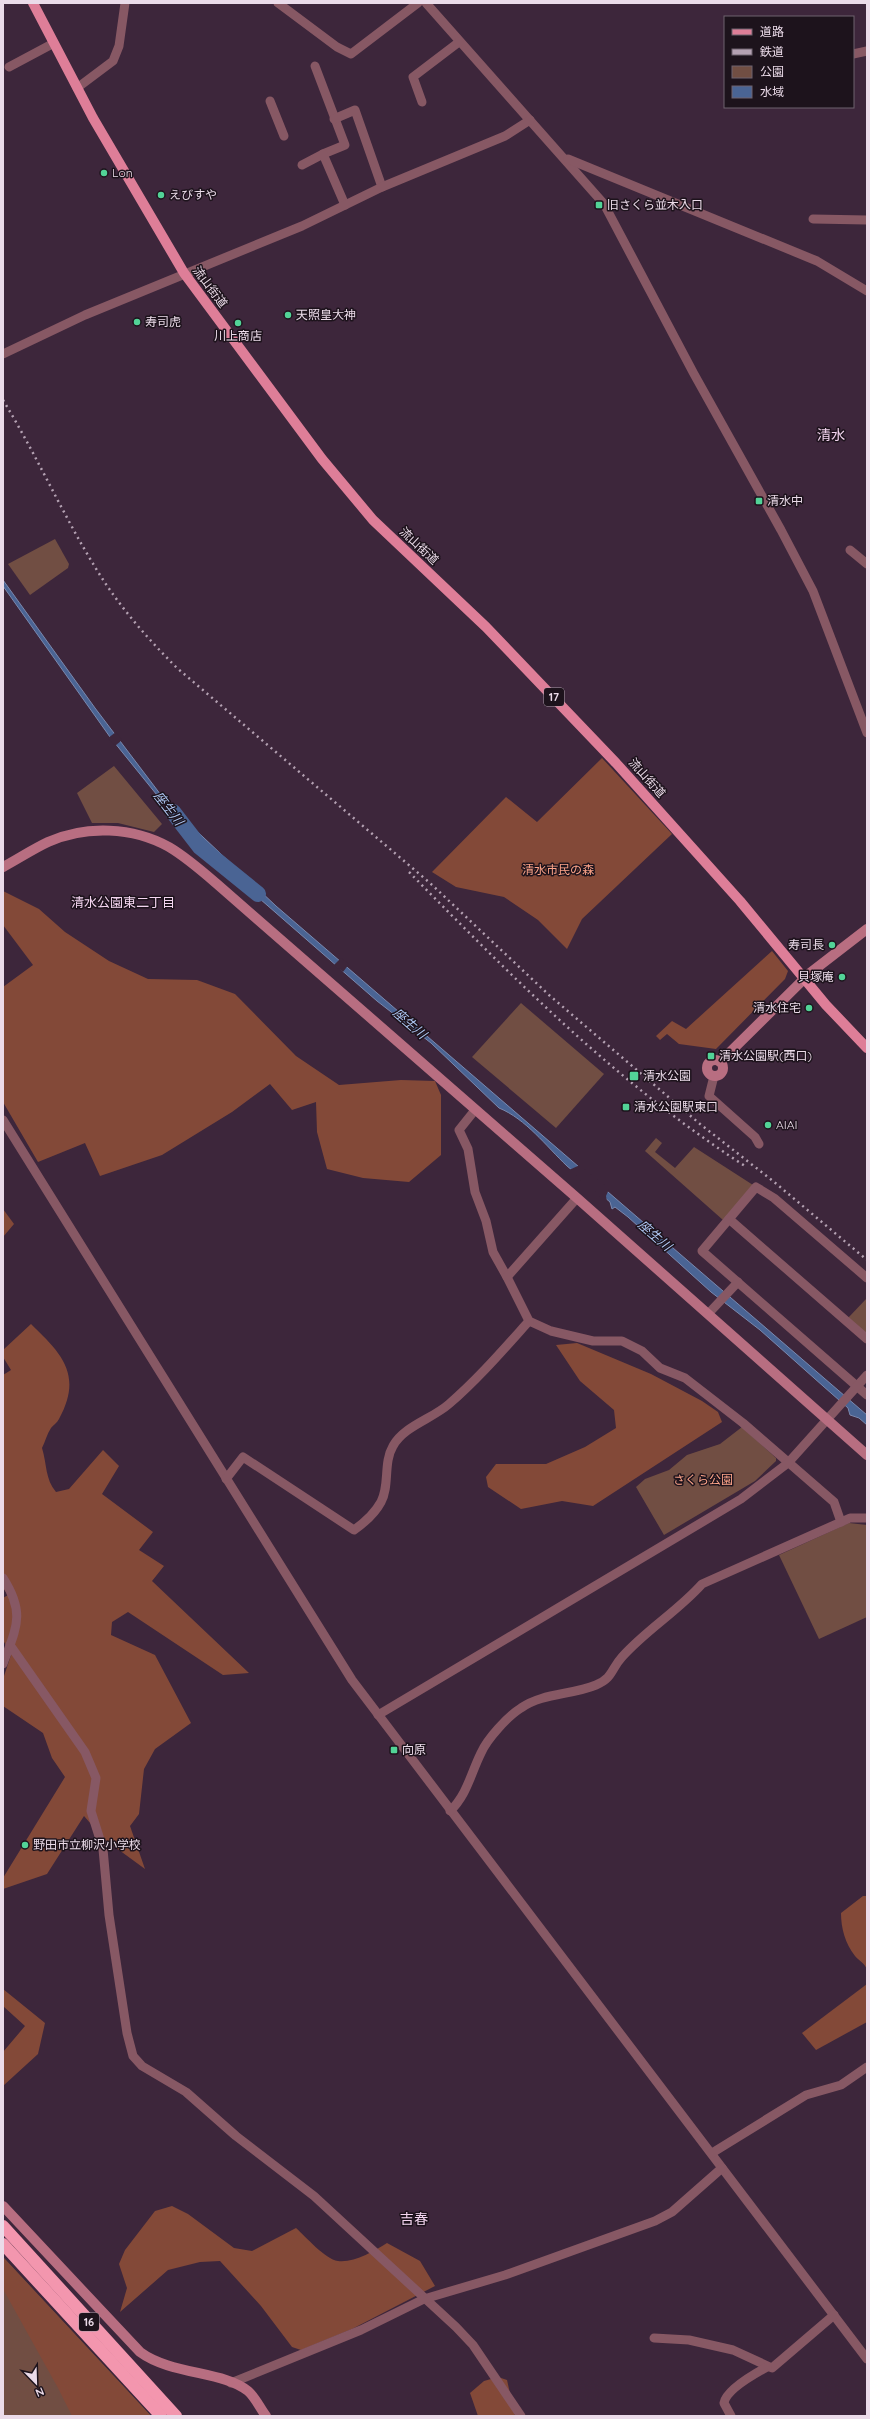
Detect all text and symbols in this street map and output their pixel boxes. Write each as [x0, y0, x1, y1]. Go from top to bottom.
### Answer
legend [724, 16, 854, 108]
text: 道路 [760, 24, 784, 39]
text: 鉄道 [760, 44, 784, 59]
text: 公園 [760, 64, 784, 79]
text: 水域 [760, 84, 784, 99]
place label: Lon [112, 165, 133, 180]
marker: Lon [99, 168, 109, 178]
place label: えびすや [169, 187, 217, 202]
marker: えびすや [156, 190, 166, 200]
place label: 旧さくら並木入口 [607, 197, 703, 212]
marker: 旧さくら並木入口 [594, 200, 604, 210]
street label: 流山街道 [190, 263, 231, 310]
place label: 天照皇大神 [296, 307, 356, 322]
marker: 天照皇大神 [283, 310, 293, 320]
place label: 寿司虎 [145, 314, 181, 329]
marker: 寿司虎 [132, 317, 142, 327]
marker: 川上商店 [233, 318, 243, 328]
place label: 川上商店 [214, 328, 262, 343]
district label: 清水 [817, 426, 845, 444]
place label: 清水中 [767, 493, 803, 508]
marker: 清水中 [754, 496, 764, 506]
street label: 流山街道 [397, 524, 442, 567]
road number: 17 [544, 688, 564, 706]
street label: 流山街道 [626, 755, 669, 801]
water label: 座生川 [151, 788, 189, 830]
park label: 清水市民の森 [522, 862, 594, 877]
district label: 清水公園東二丁目 [71, 894, 175, 910]
place label: 寿司長 [788, 937, 824, 952]
marker: 寿司長 [827, 940, 837, 950]
place label: 貝塚庵 [798, 969, 834, 984]
marker: 貝塚庵 [837, 972, 847, 982]
place label: 清水住宅 [753, 1000, 801, 1015]
marker: 清水住宅 [804, 1003, 814, 1013]
water label: 座生川 [390, 1004, 431, 1043]
place label: 清水公園駅(西口) [719, 1048, 812, 1063]
marker: 清水公園駅(西口) [706, 1051, 716, 1061]
place label: 清水公園 [643, 1068, 691, 1083]
marker: 清水公園 [628, 1070, 640, 1082]
place label: 清水公園駅東口 [634, 1099, 718, 1114]
marker: 清水公園駅東口 [621, 1102, 631, 1112]
place label: AIAI [776, 1117, 798, 1132]
marker: AIAI [763, 1120, 773, 1130]
water label: 座生川 [635, 1216, 676, 1255]
park label: さくら公園 [673, 1472, 733, 1487]
place label: 向原 [402, 1742, 426, 1757]
marker: 向原 [389, 1745, 399, 1755]
place label: 野田市立柳沢小学校 [33, 1837, 141, 1852]
marker: 野田市立柳沢小学校 [20, 1840, 30, 1850]
district label: 吉春 [400, 2210, 428, 2228]
road number: 16 [79, 2313, 99, 2331]
north arrow [16, 2363, 56, 2403]
text: N [33, 2384, 46, 2400]

